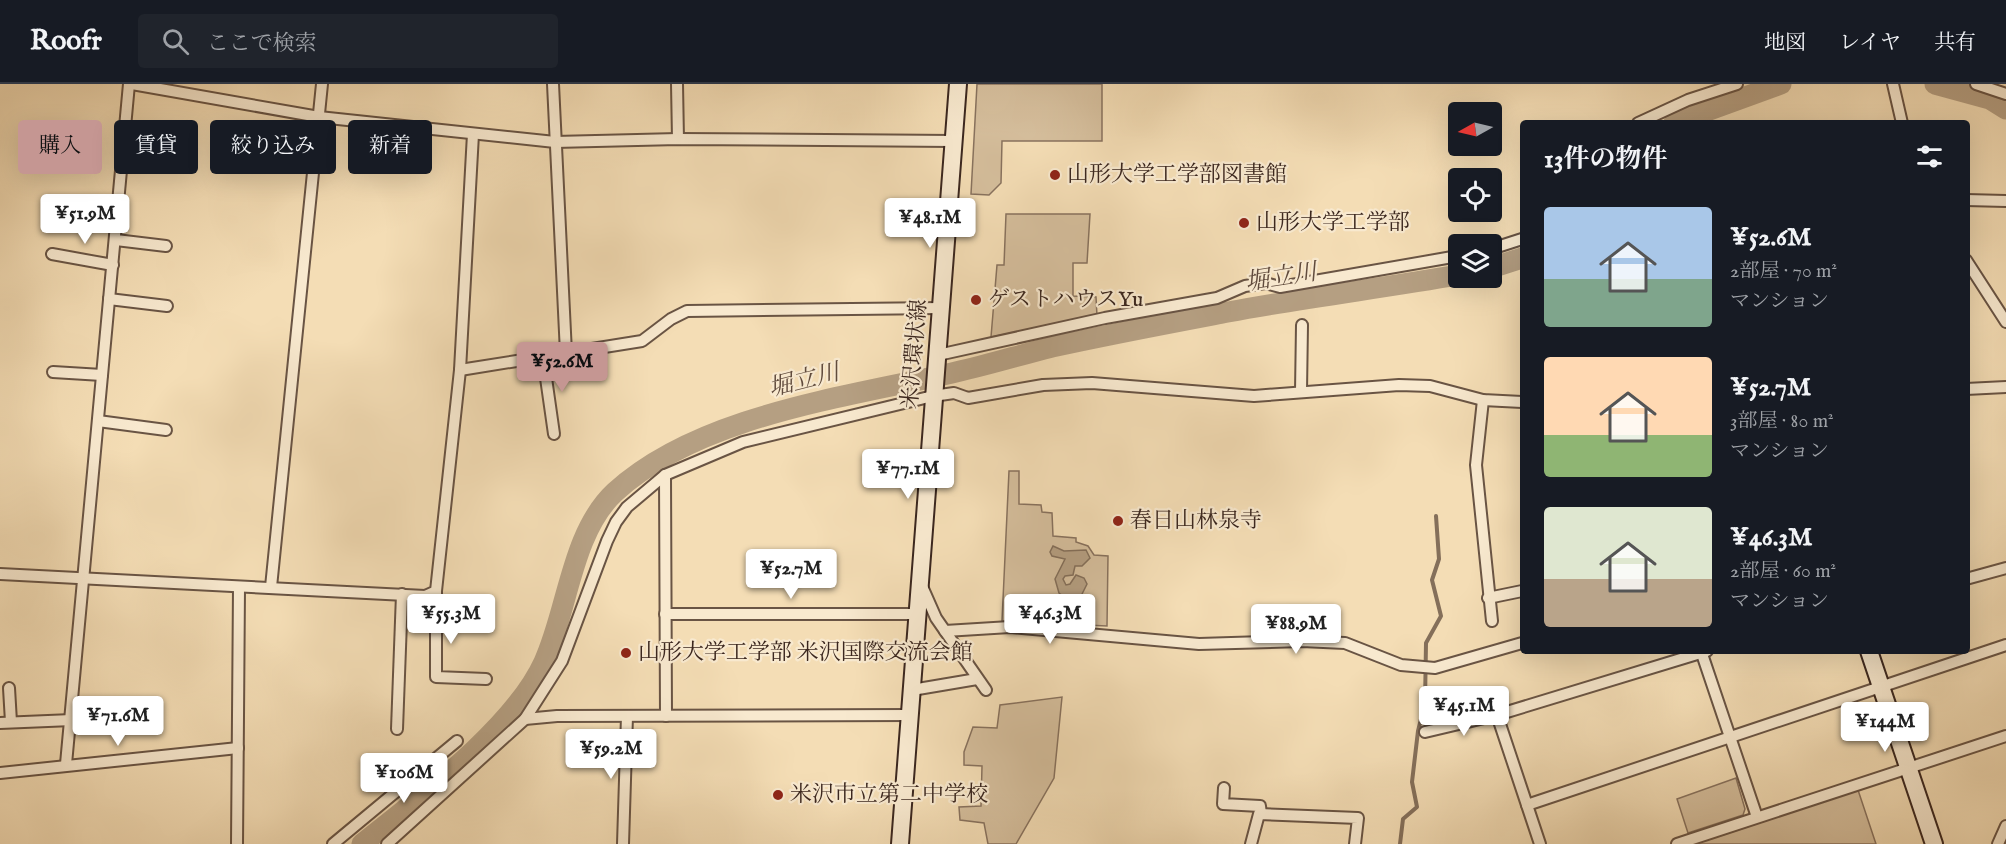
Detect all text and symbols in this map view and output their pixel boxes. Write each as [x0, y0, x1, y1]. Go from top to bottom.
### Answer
search box [138, 14, 558, 68]
text: Roofr [30, 24, 102, 59]
icon: search [159, 25, 192, 58]
text: ここで検索 [207, 30, 317, 58]
text: 地図 [1764, 30, 1806, 57]
text: レイヤ [1839, 30, 1901, 57]
text: 共有 [1934, 30, 1976, 57]
north arrow [1448, 102, 1502, 156]
map controls [1448, 102, 1502, 288]
chip: 購入 [18, 120, 102, 174]
chip: 賃貸 [114, 120, 198, 174]
chip: 絞り込み [210, 120, 336, 174]
chip: 新着 [348, 120, 432, 174]
icon: filters [1913, 140, 1946, 173]
text: 13件の物件 [1544, 143, 1667, 176]
place label: 山形大学工学部図書館 [1067, 161, 1287, 189]
marker: 山形大学工学部図書館 [1048, 168, 1062, 182]
button: locate [1448, 168, 1502, 222]
pin: ¥51.9M [36, 194, 134, 245]
pin: ¥48.1M [881, 198, 979, 249]
text: ¥51.9M [54, 201, 116, 226]
text: ¥48.1M [899, 205, 961, 230]
place label: 山形大学工学部 [1256, 209, 1410, 237]
marker: 山形大学工学部 [1237, 216, 1251, 230]
text: ¥52.6M [1730, 221, 1811, 254]
icon: home [1592, 231, 1664, 303]
button: layers [1448, 234, 1502, 288]
water label: 堀立川 [1243, 257, 1322, 299]
text: 2部屋 · 70 m² [1730, 259, 1837, 284]
place label: ゲストハウスYu [988, 286, 1143, 314]
text: マンション [1730, 289, 1829, 314]
marker: ゲストハウスYu [969, 293, 983, 307]
street label: 米沢環状線 [896, 298, 934, 410]
pin: ¥52.6M [513, 342, 611, 393]
text: ¥52.6M [531, 349, 593, 374]
water label: 堀立川 [765, 357, 846, 405]
text: ¥52.7M [1730, 371, 1811, 404]
icon: home [1592, 381, 1664, 453]
text: 3部屋 · 80 m² [1730, 409, 1834, 434]
text: マンション [1730, 439, 1829, 464]
pin: ¥77.1M [859, 449, 957, 500]
text: ¥77.1M [876, 456, 940, 481]
place label: 春日山林泉寺 [1130, 507, 1262, 535]
marker: 春日山林泉寺 [1111, 514, 1125, 528]
text: ¥46.3M [1730, 521, 1812, 554]
icon: home [1592, 531, 1664, 603]
pin: ¥52.7M [742, 549, 840, 600]
text: ¥52.7M [760, 556, 822, 581]
text: 2部屋 · 60 m² [1730, 559, 1836, 584]
text: マンション [1730, 589, 1829, 614]
pin: ¥55.3M [402, 594, 500, 645]
pin: ¥46.3M [1001, 594, 1099, 645]
text: ¥55.3M [421, 601, 481, 626]
text: ¥46.3M [1018, 601, 1082, 626]
pin: ¥88.9M [1247, 604, 1345, 655]
text: ¥88.9M [1265, 611, 1327, 636]
place label: 山形大学工学部 米沢国際交流会館 [638, 639, 973, 667]
marker: 山形大学工学部 米沢国際交流会館 [619, 646, 633, 660]
pin: ¥45.1M [1415, 686, 1513, 737]
text: ¥45.1M [1433, 693, 1495, 718]
pin: ¥71.6M [69, 696, 167, 747]
pin: ¥144M [1843, 702, 1927, 753]
text: ¥71.6M [87, 703, 149, 728]
text: ¥144M [1855, 709, 1915, 734]
pin: ¥59.2M [562, 729, 660, 780]
text: ¥59.2M [579, 736, 643, 761]
pin: ¥106M [362, 753, 446, 804]
text: ¥106M [374, 760, 434, 785]
place label: 米沢市立第二中学校 [790, 781, 988, 809]
marker: 米沢市立第二中学校 [771, 788, 785, 802]

